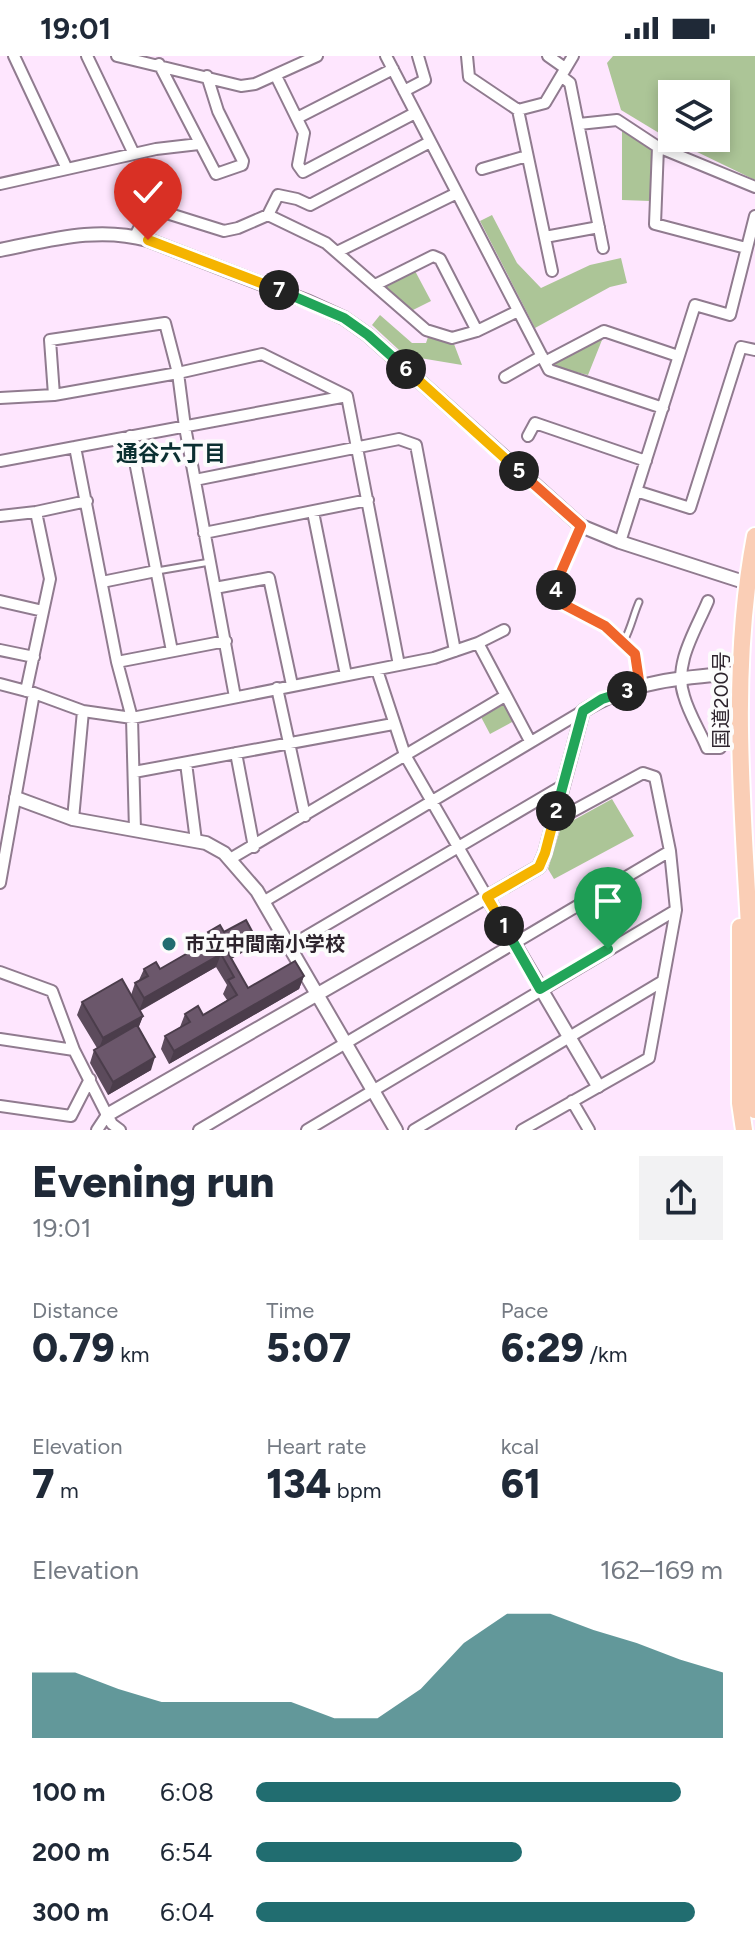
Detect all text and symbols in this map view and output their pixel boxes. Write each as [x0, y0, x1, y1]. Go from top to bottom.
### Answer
text: 19:01 [40, 10, 111, 47]
map controls [658, 80, 730, 152]
button: layers [658, 80, 730, 152]
pin [114, 158, 182, 240]
icon: check [126, 170, 170, 214]
pin: 7 [259, 270, 299, 310]
text: 7 [273, 276, 285, 303]
pin: 6 [386, 349, 426, 389]
text: 6 [400, 355, 412, 382]
district label: 通谷六丁目 [116, 440, 226, 467]
pin: 5 [499, 451, 539, 491]
text: 5 [513, 457, 525, 484]
pin: 4 [536, 570, 576, 610]
text: 4 [549, 576, 563, 603]
street label: 国道200号 [709, 652, 733, 748]
pin: 3 [607, 671, 647, 711]
text: 3 [621, 677, 633, 704]
pin: 2 [536, 791, 576, 831]
text: 2 [550, 797, 562, 824]
pin [574, 867, 642, 949]
icon: arrive [586, 879, 630, 923]
pin: 1 [484, 906, 524, 946]
text: 1 [499, 912, 509, 939]
place label: 市立中間南小学校 [185, 932, 345, 956]
marker: 市立中間南小学校 [160, 935, 178, 953]
text: Evening run [32, 1155, 274, 1208]
button: share [639, 1156, 723, 1240]
text: 19:01 [32, 1212, 91, 1244]
text: Distance [32, 1297, 118, 1324]
text: Time [266, 1297, 314, 1324]
text: Pace [501, 1297, 548, 1324]
text: 0.79 [32, 1324, 115, 1372]
text: 5:07 [266, 1324, 351, 1372]
text: 6:29 [501, 1324, 584, 1372]
text: km [115, 1341, 150, 1368]
text: /km [584, 1341, 627, 1368]
text: Elevation [32, 1433, 122, 1460]
text: Heart rate [266, 1433, 366, 1460]
text: kcal [501, 1433, 539, 1460]
text: 7 [32, 1460, 55, 1508]
text: 134 [266, 1460, 331, 1508]
text: 61 [501, 1460, 541, 1508]
text: m [55, 1477, 79, 1504]
text: bpm [331, 1477, 381, 1504]
text: Elevation [32, 1554, 139, 1586]
text: 162–169 m [600, 1554, 723, 1586]
text: 100 m [32, 1776, 106, 1808]
text: 6:08 [160, 1776, 214, 1808]
text: 200 m [32, 1836, 110, 1868]
text: 6:54 [160, 1836, 212, 1868]
text: 300 m [32, 1896, 109, 1928]
text: 6:04 [160, 1896, 214, 1928]

